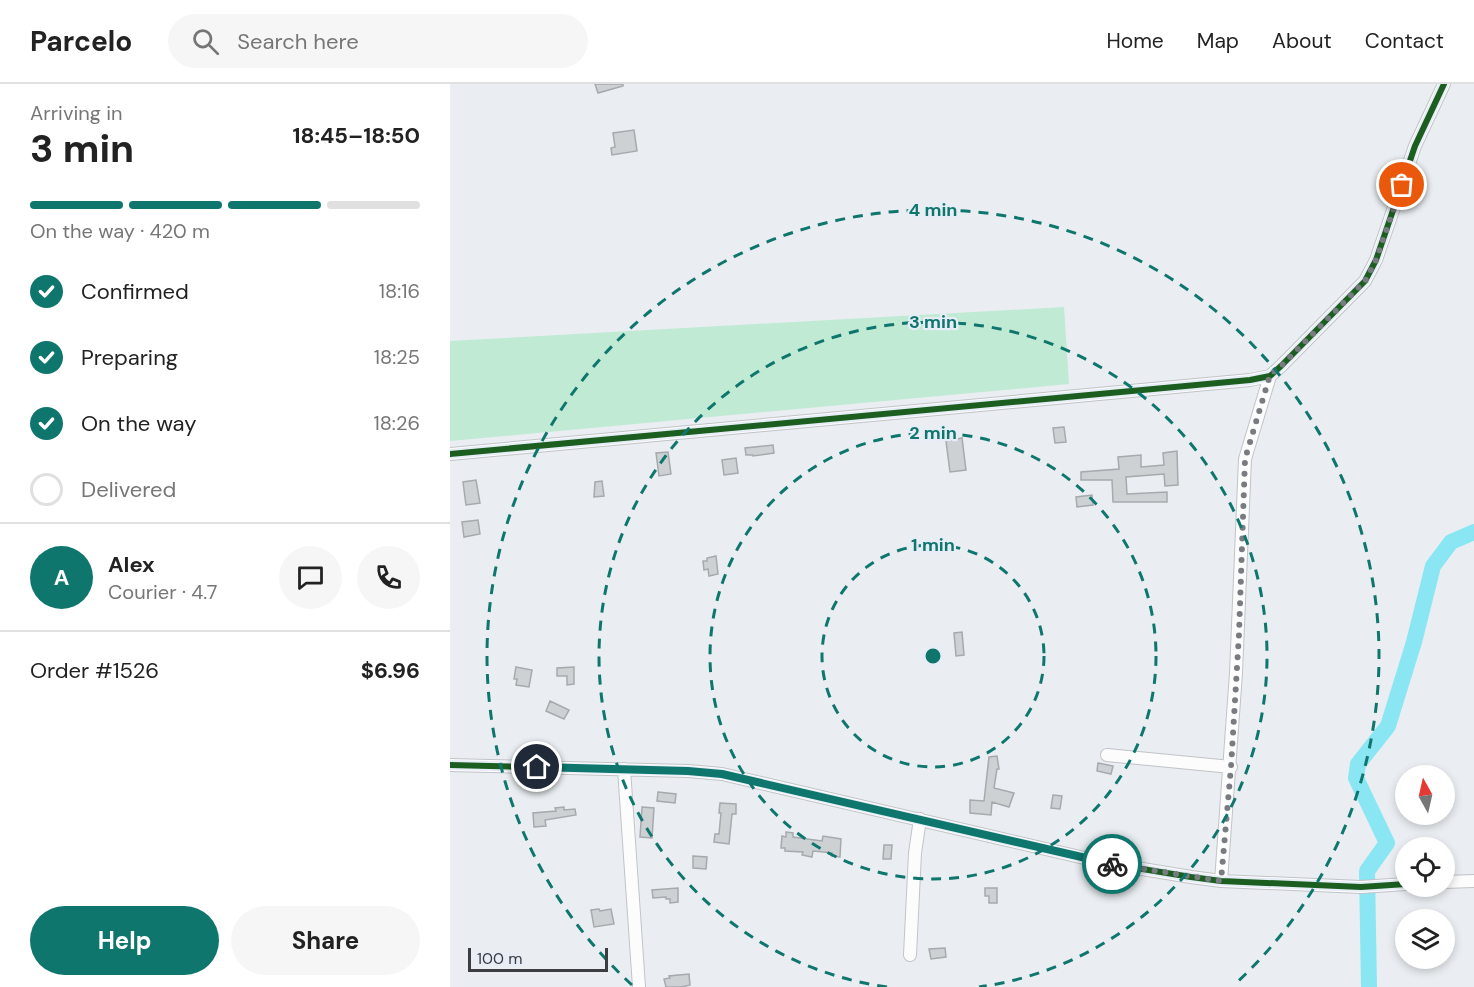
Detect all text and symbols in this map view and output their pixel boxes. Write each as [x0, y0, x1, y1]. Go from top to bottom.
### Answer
search box [168, 14, 588, 68]
text: Parcelo [30, 23, 132, 60]
icon: search [189, 25, 222, 58]
text: Search here [237, 27, 359, 56]
text: Home [1106, 27, 1164, 55]
text: Map [1197, 27, 1239, 55]
text: About [1272, 27, 1332, 55]
text: Contact [1365, 27, 1444, 55]
text: Arriving in [30, 100, 122, 126]
text: 18:45–18:50 [292, 121, 420, 150]
text: 3 min [30, 123, 134, 174]
pin [1376, 159, 1427, 210]
icon: bag [1385, 168, 1418, 201]
text: 4 min [909, 198, 957, 222]
text: On the way · 420 m [30, 218, 210, 244]
icon: check [30, 275, 63, 308]
text: Confirmed [81, 277, 189, 306]
text: 18:16 [379, 278, 420, 304]
text: 3 min [909, 310, 957, 334]
icon: check [30, 341, 63, 374]
text: Preparing [81, 343, 178, 372]
text: 18:25 [374, 344, 420, 370]
icon: check [30, 407, 63, 440]
text: On the way [81, 409, 196, 438]
text: 18:26 [373, 410, 420, 436]
text: 2 min [909, 421, 957, 445]
text: Delivered [81, 475, 176, 504]
text: 1 min [911, 533, 955, 557]
button: chat [279, 546, 342, 609]
button: phone [357, 546, 420, 609]
text: Alex [108, 550, 155, 579]
text: A [54, 563, 69, 592]
text: Courier · 4.7 [108, 579, 217, 605]
centre of rings [923, 646, 943, 666]
text: Order #1526 [30, 656, 159, 685]
text: $6.96 [361, 656, 420, 685]
pin [511, 741, 562, 792]
icon: home [520, 750, 553, 783]
north arrow [1395, 765, 1455, 825]
map controls [1395, 765, 1455, 969]
courier [1082, 834, 1142, 894]
button: locate [1395, 837, 1455, 897]
icon: bike [1096, 848, 1129, 881]
button: Help [30, 906, 219, 975]
button: Share [231, 906, 420, 975]
button: layers [1395, 909, 1455, 969]
scale bar [468, 945, 608, 972]
text: 100 m [477, 948, 522, 969]

